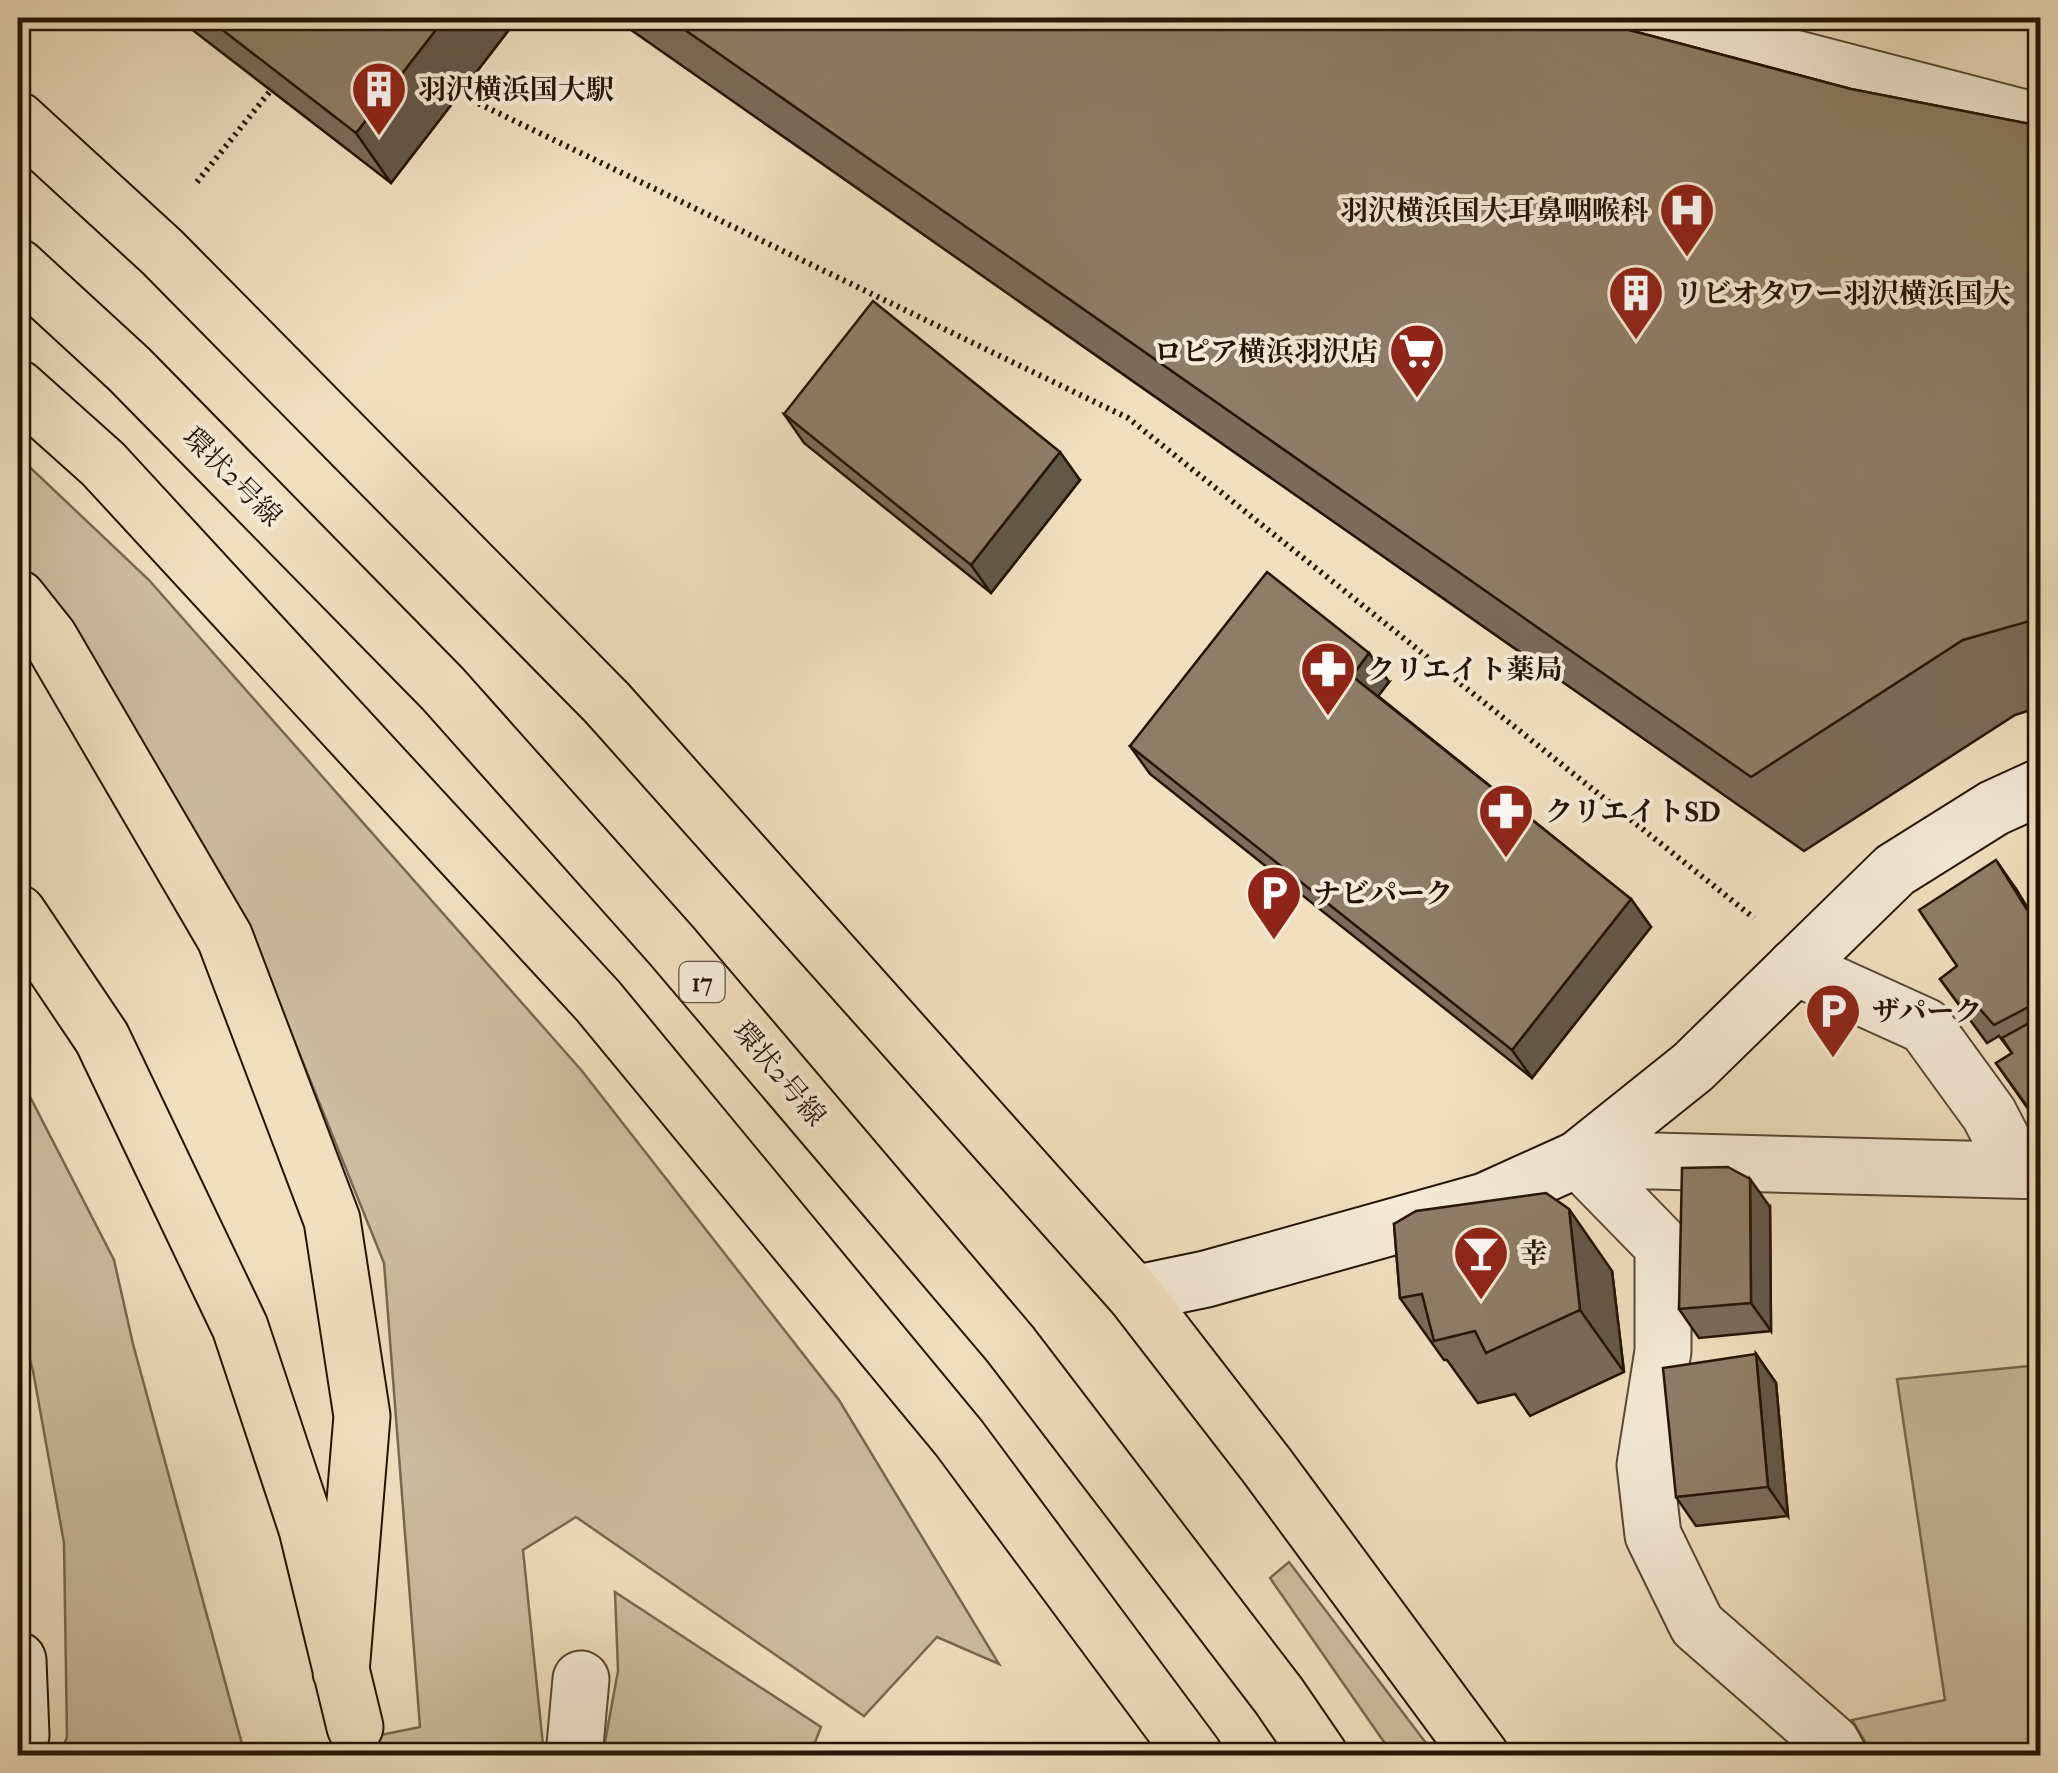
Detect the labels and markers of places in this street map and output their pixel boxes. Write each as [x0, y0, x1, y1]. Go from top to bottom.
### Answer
building icon: 羽沢横浜国大駅 [349, 59, 409, 138]
place label: 羽沢横浜国大駅 [418, 73, 614, 106]
hospital icon: 羽沢横浜国大耳鼻咽喉科 [1657, 180, 1717, 259]
place label: 羽沢横浜国大耳鼻咽喉科 [1340, 194, 1649, 227]
building icon: リビオタワー羽沢横浜国大 [1606, 263, 1666, 342]
place label: リビオタワー羽沢横浜国大 [1675, 277, 2011, 310]
supermarket icon: ロピア横浜羽沢店 [1387, 321, 1447, 400]
place label: ロピア横浜羽沢店 [1154, 335, 1378, 368]
pharmacy icon: クリエイト薬局 [1298, 639, 1358, 718]
place label: クリエイト薬局 [1367, 653, 1562, 686]
pharmacy icon: クリエイトSD [1476, 781, 1536, 860]
place label: クリエイトSD [1545, 795, 1720, 828]
parking icon: ナビパーク [1244, 863, 1304, 942]
place label: ナビパーク [1313, 877, 1453, 910]
parking icon: ザパーク [1803, 981, 1863, 1060]
place label: ザパーク [1872, 995, 1982, 1028]
bar icon: 幸 [1451, 1223, 1511, 1302]
place label: 幸 [1520, 1237, 1548, 1270]

